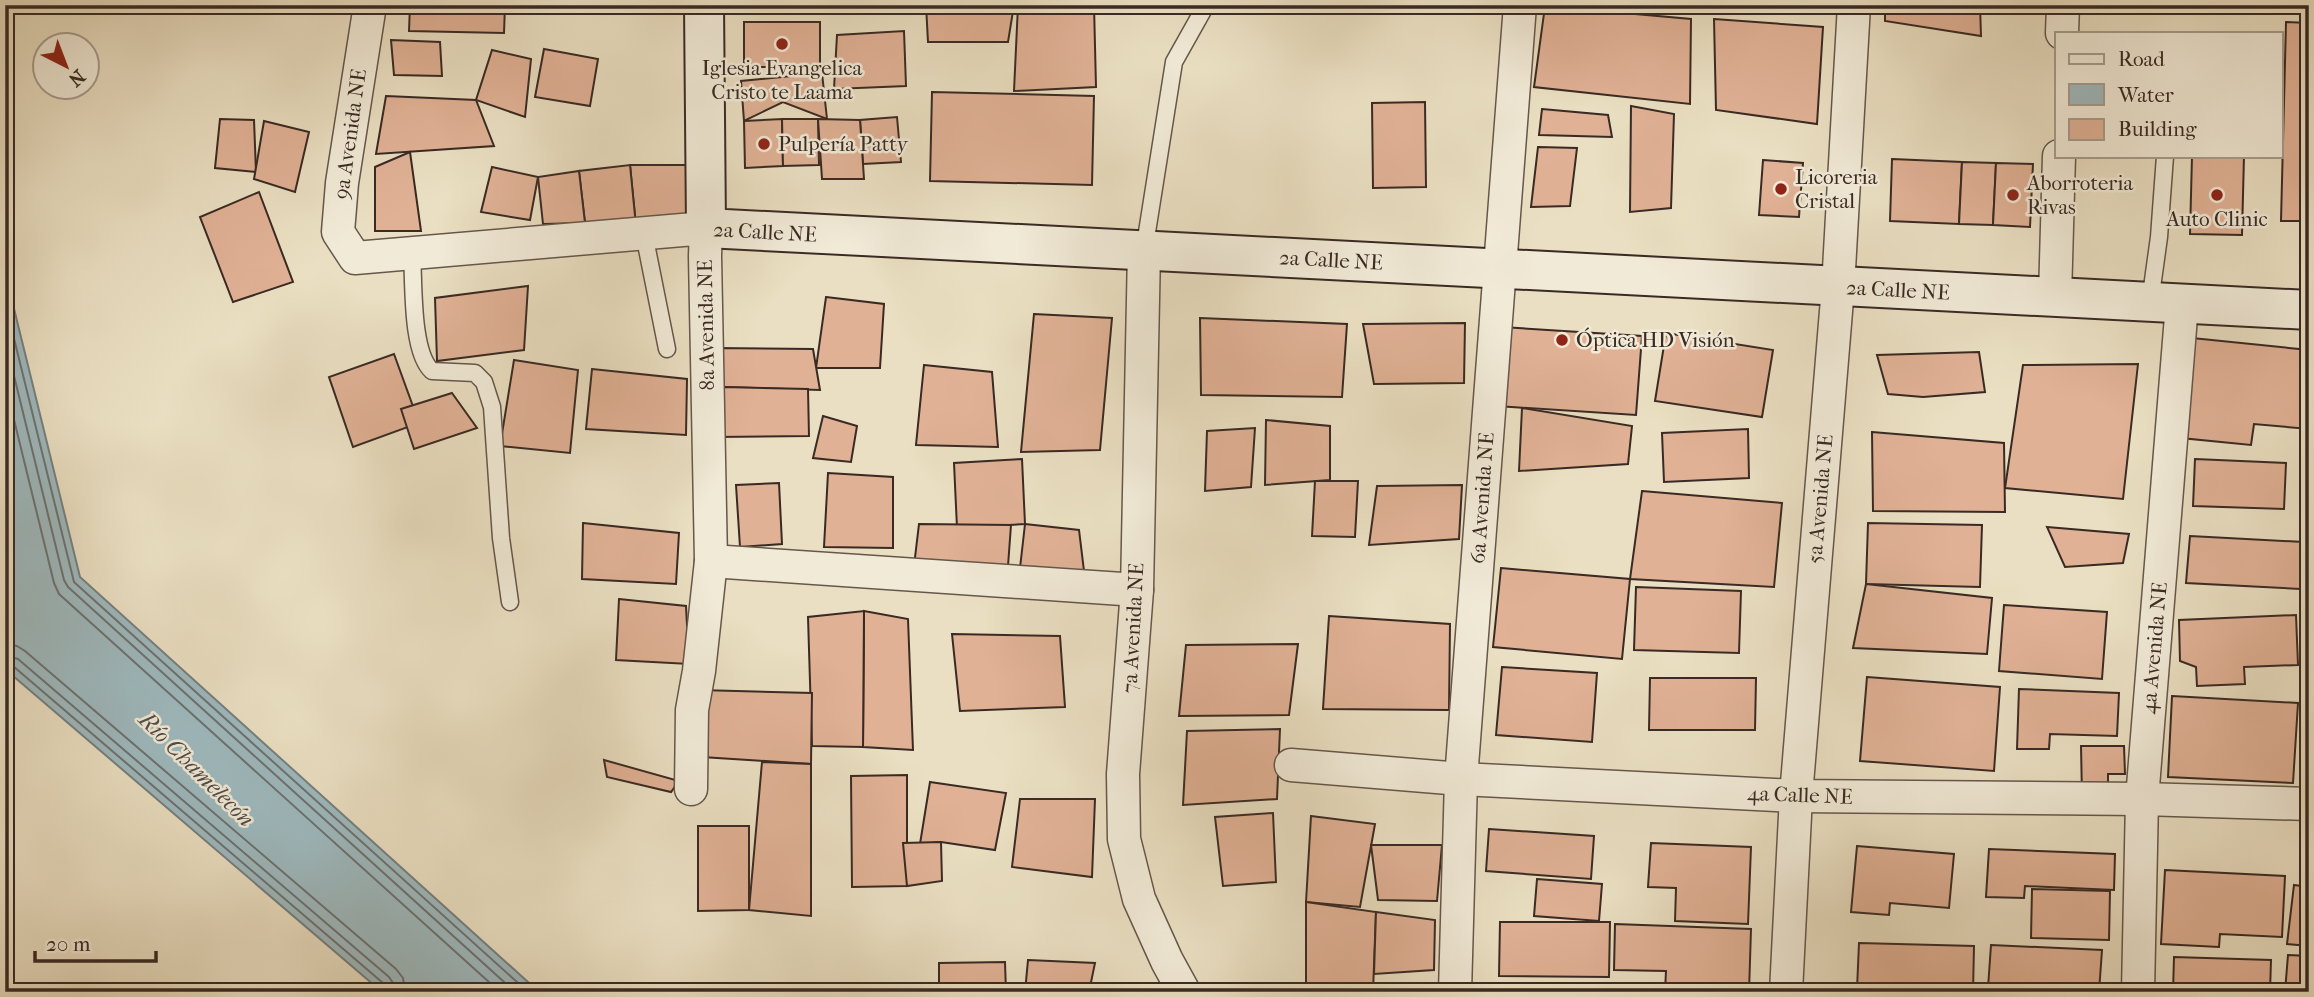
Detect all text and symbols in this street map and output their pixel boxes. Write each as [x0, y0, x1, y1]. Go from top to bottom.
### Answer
north arrow [32, 32, 102, 102]
legend [2055, 32, 2282, 158]
marker: Iglesia Evangelica Cristo te Laama [774, 36, 790, 52]
text: Road [2118, 47, 2165, 71]
place label: Iglesia Evangelica Cristo te Laama [702, 56, 863, 104]
text: N [64, 65, 89, 91]
street label: 9a Avenida NE [329, 67, 371, 201]
text: Water [2117, 83, 2174, 107]
text: Building [2118, 117, 2197, 141]
place label: Pulpería Patty [778, 132, 909, 156]
marker: Pulpería Patty [756, 136, 772, 152]
place label: Licoreria Cristal [1795, 165, 1878, 213]
place label: Aborroteria Rivas [2026, 171, 2133, 219]
marker: Licoreria Cristal [1773, 181, 1789, 197]
marker: Aborroteria Rivas [2005, 187, 2021, 203]
marker: Auto Clinic [2209, 187, 2225, 203]
place label: Auto Clinic [2165, 207, 2268, 231]
street label: 2a Calle NE [712, 217, 818, 247]
street label: 2a Calle NE [1278, 245, 1384, 275]
street label: 8a Avenida NE [693, 259, 719, 391]
street label: 2a Calle NE [1845, 275, 1951, 305]
place label: Óptica HD Visión [1576, 327, 1735, 352]
marker: Óptica HD Visión [1554, 332, 1570, 348]
street label: 6a Avenida NE [1465, 431, 1499, 565]
street label: 5a Avenida NE [1802, 433, 1838, 565]
street label: 7a Avenida NE [1118, 562, 1148, 694]
street label: 4a Avenida NE [2136, 581, 2172, 715]
water label: Río Chamelecón [132, 705, 260, 832]
street label: 4a Calle NE [1747, 781, 1853, 809]
scale bar [35, 920, 156, 964]
text: 20 m [46, 932, 91, 956]

